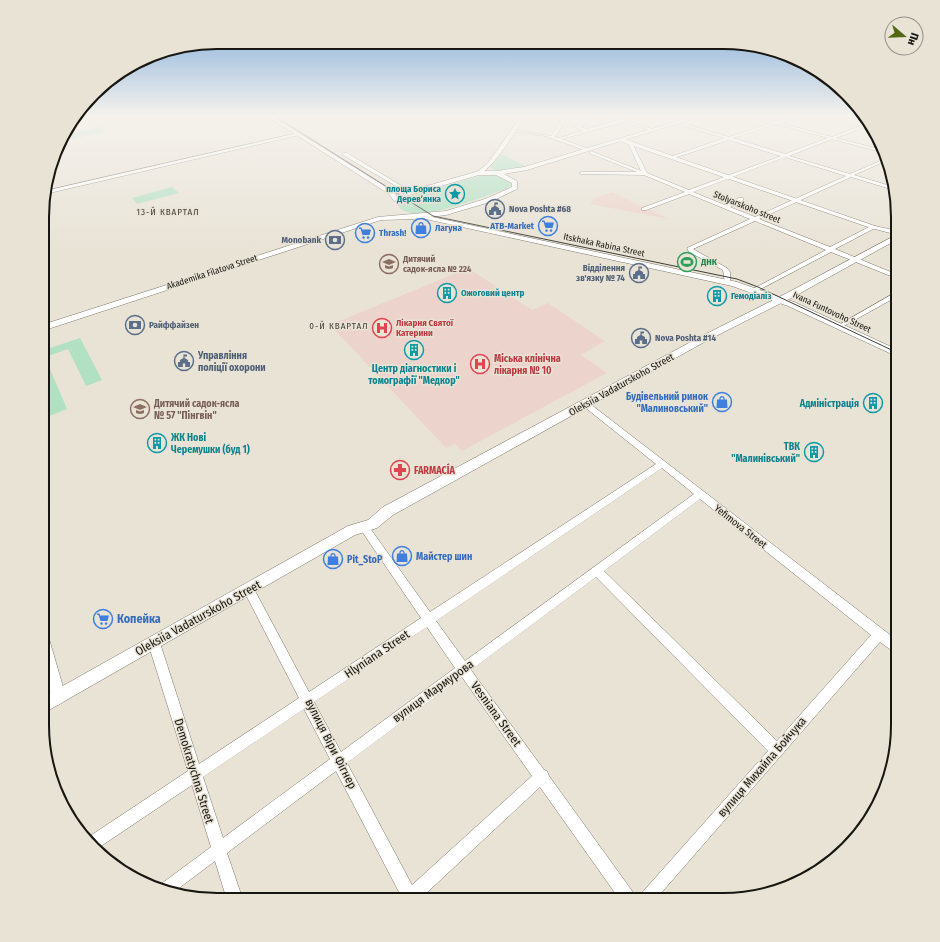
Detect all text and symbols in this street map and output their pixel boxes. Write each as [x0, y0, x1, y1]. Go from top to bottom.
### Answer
north arrow [884, 16, 924, 56]
text: Пн [905, 31, 921, 47]
place icon: площа Бориса Деревʼянка [444, 183, 466, 205]
place label: площа Бориса Деревʼянка [386, 184, 442, 204]
street label: Stolyarskoho street [712, 189, 782, 225]
public building icon: Nova Poshta #68 [484, 198, 506, 220]
place label: Nova Poshta #68 [509, 204, 571, 214]
district label: 13-Й КВАРТАЛ [136, 206, 200, 217]
supermarket icon: ATB-Market [537, 215, 559, 237]
shop icon: Лагуна [410, 217, 432, 239]
place label: ATB-Market [489, 221, 535, 231]
supermarket icon: Thrash! [354, 222, 376, 244]
place label: Лагуна [435, 223, 462, 233]
place label: Thrash! [379, 228, 406, 238]
bank icon: Monobank [324, 229, 346, 251]
street label: Itskhaka Rabina Street [562, 232, 646, 259]
place label: Monobank [282, 235, 321, 245]
sports icon: ДНК [676, 251, 698, 273]
street label: Akademika Filatova Street [165, 253, 259, 291]
school or university icon: Дитячий садок-ясла № 224 [378, 253, 400, 275]
place label: Дитячий садок-ясла № 224 [402, 254, 472, 274]
place label: ДНК [700, 257, 718, 267]
public building icon: Відділення зв'язку № 74 [628, 262, 650, 284]
place label: Відділення зв'язку № 74 [576, 263, 625, 283]
building icon: Ожоговий центр [436, 282, 458, 304]
building icon: Гемодіаліз [706, 285, 728, 307]
place label: Ожоговий центр [461, 288, 525, 298]
street label: Ivana Funtovoho Street [791, 290, 873, 334]
place label: Гемодіаліз [731, 291, 771, 301]
bank icon: Райффайзен [124, 314, 146, 336]
hospital icon: Лікарня Святої Катерини [371, 317, 393, 339]
place label: Лікарня Святої Катерини [396, 318, 454, 338]
place label: Райффайзен [149, 320, 199, 330]
district label: 0-Й КВАРТАЛ [309, 320, 369, 331]
public building icon: Nova Poshta #14 [630, 327, 652, 349]
place label: Nova Poshta #14 [655, 333, 716, 343]
building icon: Центр діагностики і томографії "Медкор" [403, 339, 425, 361]
public building icon: Управління поліції охорони [173, 350, 195, 372]
place label: Управління поліції охорони [197, 350, 266, 374]
street label: Oleksiia Vadaturskoho Street [567, 351, 677, 419]
hospital icon: Міська клінічна лікарня № 10 [469, 353, 491, 375]
place label: Міська клінічна лікарня № 10 [494, 353, 561, 377]
place label: Центр діагностики і томографії "Медкор" [368, 363, 460, 387]
place label: Будівельний ринок "Малиновський" [626, 391, 709, 415]
shop icon: Будівельний ринок "Малиновський" [711, 391, 733, 413]
building icon: Адміністрація [862, 392, 884, 414]
school or university icon: Дитячий садок-ясла № 57 "Пінгвін" [129, 398, 151, 420]
place label: Дитячий садок-ясла № 57 "Пінгвін" [153, 398, 240, 422]
place label: Адміністрація [799, 398, 859, 410]
building icon: ЖК Нові Черемушки (буд 1) [146, 432, 168, 454]
place label: ЖК Нові Черемушки (буд 1) [170, 432, 250, 456]
place label: ТВК "Малинівський" [731, 441, 800, 465]
building icon: ТВК "Малинівський" [803, 441, 825, 463]
pharmacy icon: FARMACÍA [389, 459, 411, 481]
place label: FARMACÍA [414, 463, 455, 477]
street label: Yefimova Street [712, 502, 770, 552]
shop icon: Майстер шин [391, 545, 413, 567]
shop icon: Pit_StoP [322, 548, 344, 570]
place label: Майстер шин [416, 551, 472, 563]
place label: Pit_StoP [347, 554, 383, 566]
street label: Oleksiia Vadaturskoho Street [133, 577, 264, 659]
supermarket icon: Копейка [92, 608, 114, 630]
place label: Копейка [117, 612, 161, 626]
street label: Hlyniana Street [342, 627, 412, 681]
street label: вулиця Мармурова [390, 657, 476, 725]
street label: Vesniana Street [468, 679, 524, 749]
street label: вулиця Віри Фігнер [302, 697, 360, 791]
street label: вулиця Михайла Бойчука [715, 714, 809, 820]
street label: Demokratychna Street [171, 717, 217, 825]

